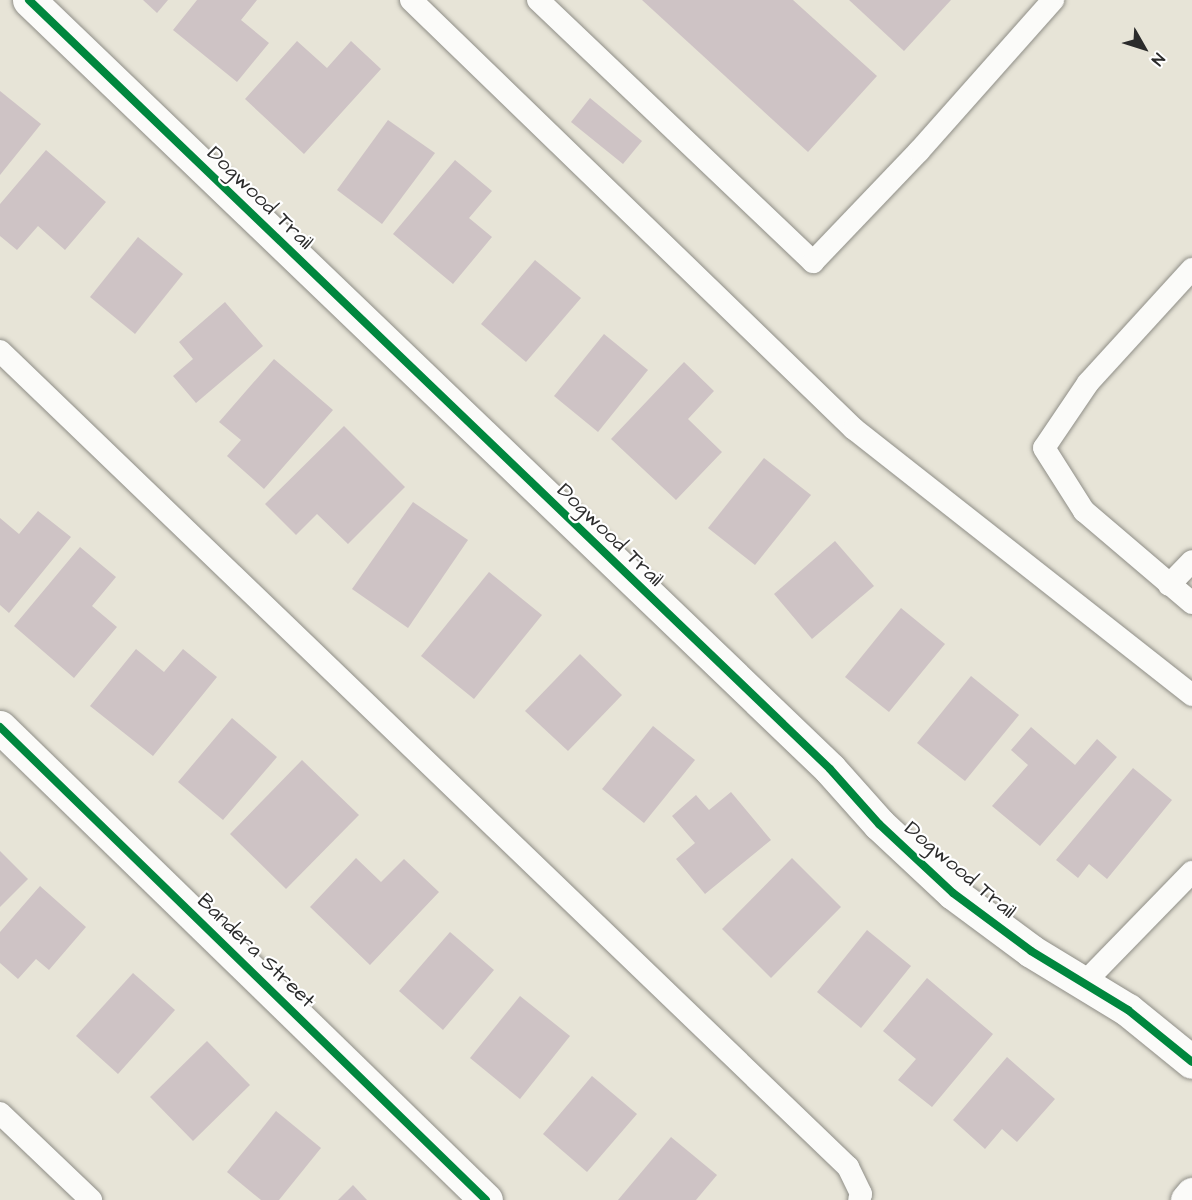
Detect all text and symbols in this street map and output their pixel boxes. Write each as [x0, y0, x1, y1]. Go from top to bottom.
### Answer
north arrow [1114, 18, 1174, 78]
text: N [1146, 49, 1170, 70]
street label: Dogwood Trail [202, 141, 318, 255]
street label: Dogwood Trail [552, 478, 668, 592]
street label: Dogwood Trail [899, 816, 1021, 924]
street label: Bandera Street [192, 889, 320, 1013]

